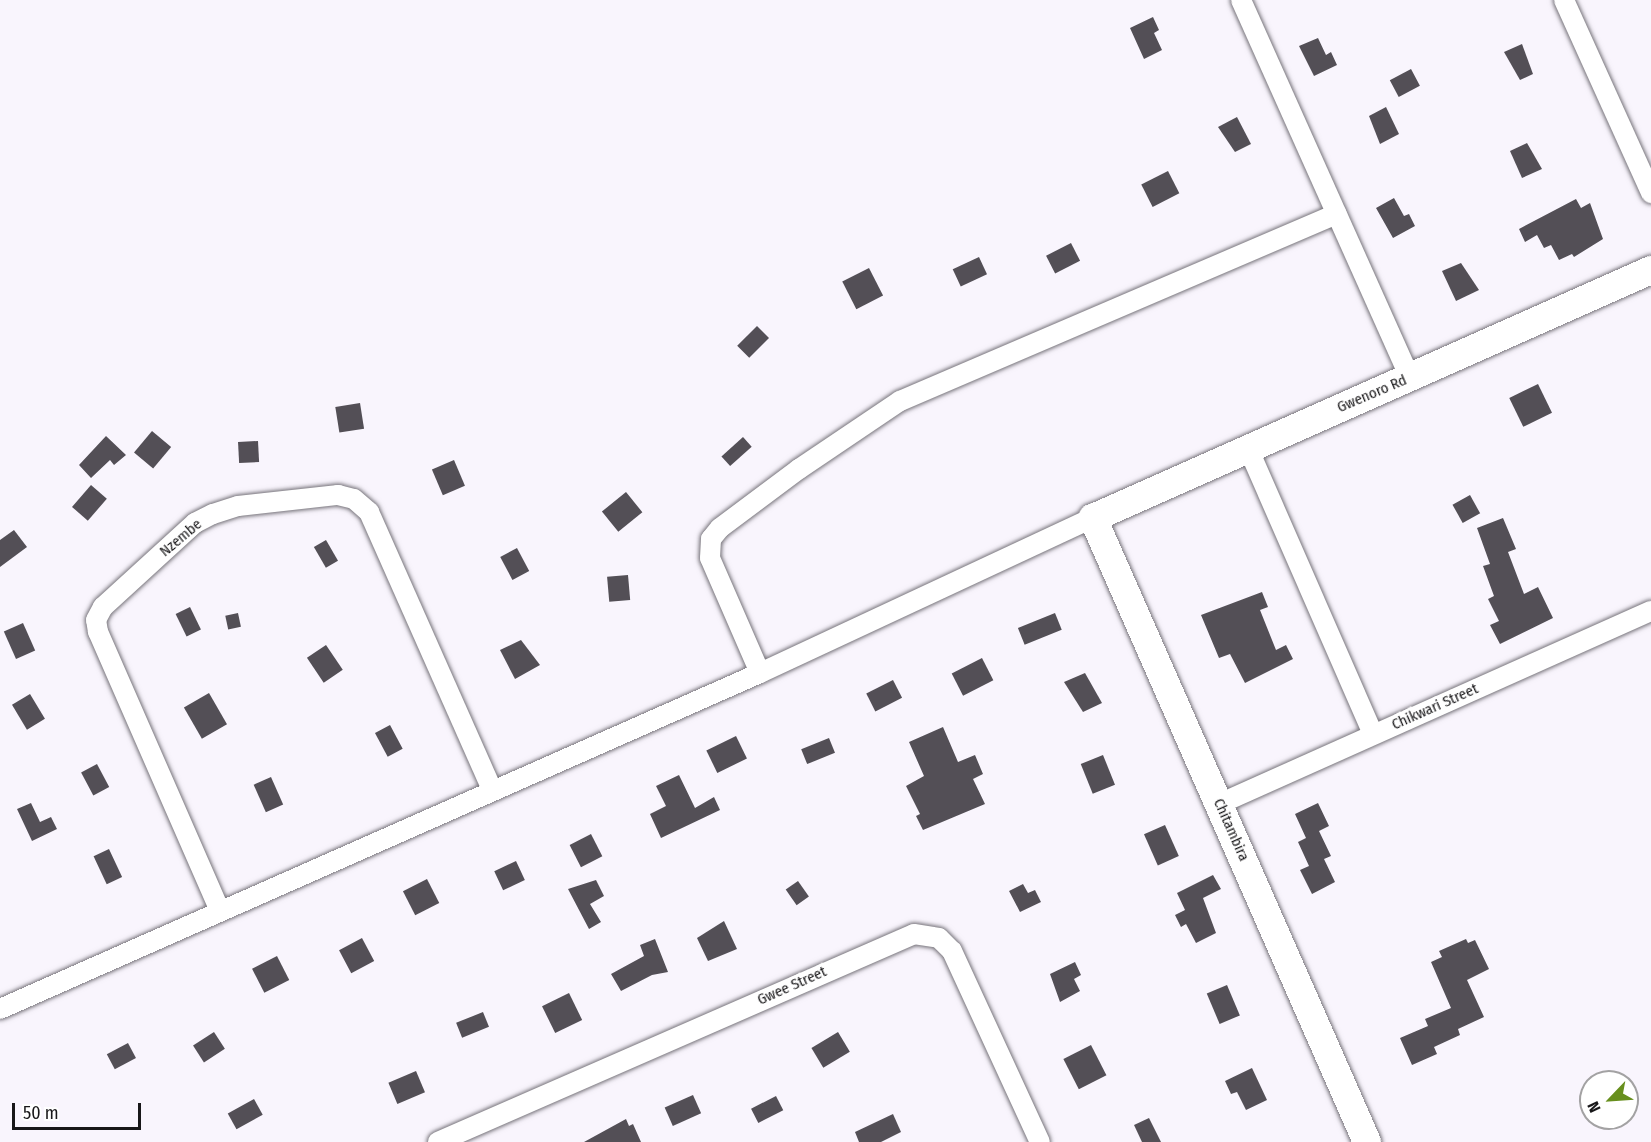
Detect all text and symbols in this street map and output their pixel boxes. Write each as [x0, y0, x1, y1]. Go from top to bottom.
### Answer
street label: Gwenoro Rd [1334, 371, 1410, 417]
street label: Nzembe [156, 515, 206, 561]
street label: Chikwari Street [1389, 680, 1481, 734]
street label: Chitambira [1209, 796, 1253, 864]
street label: Gwee Street [755, 963, 829, 1009]
north arrow [1579, 1070, 1639, 1130]
scale bar [15, 1091, 144, 1129]
text: N [1583, 1099, 1605, 1115]
text: 50 m [23, 1102, 59, 1124]

